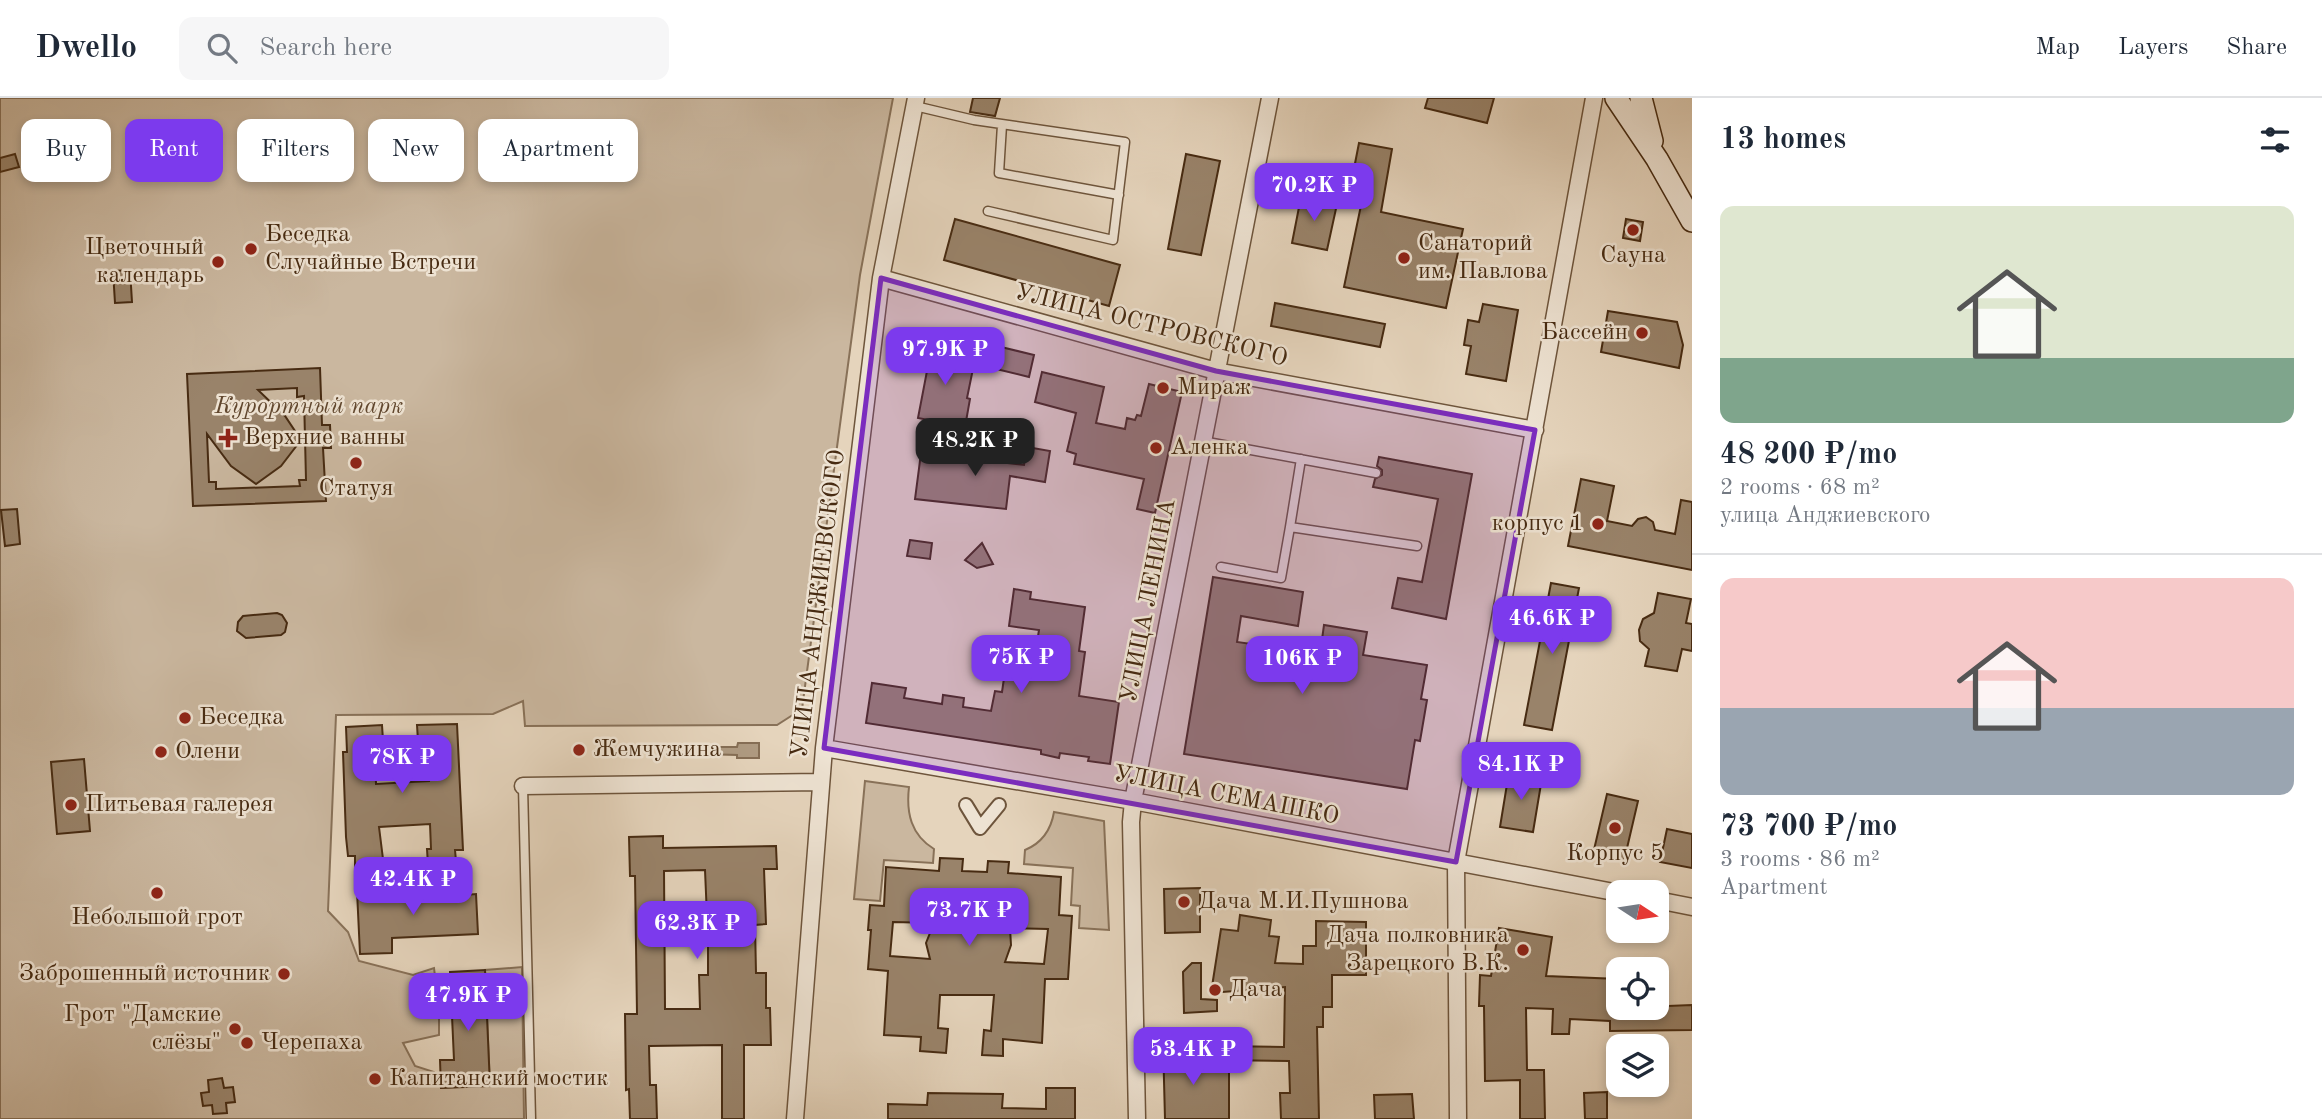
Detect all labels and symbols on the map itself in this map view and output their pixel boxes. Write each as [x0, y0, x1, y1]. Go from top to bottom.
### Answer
pin: 70.2K ₽ [1249, 164, 1379, 223]
marker: Сауна [1625, 222, 1641, 238]
place label: Беседка Случайные Встречи [265, 223, 476, 275]
place label: Санаторий им. Павлова [1418, 232, 1548, 284]
place label: Цветочный календарь [85, 236, 204, 288]
marker: Беседка Случайные Встречи [243, 241, 259, 257]
place label: Сауна [1600, 244, 1666, 268]
marker: Санаторий им. Павлова [1396, 250, 1412, 266]
marker: Цветочный календарь [210, 254, 226, 270]
street label: УЛИЦА ОСТРОВСКОГО [1012, 280, 1290, 372]
place label: Бассейн [1541, 321, 1628, 345]
marker: Бассейн [1634, 325, 1650, 341]
pin: 97.9K ₽ [880, 328, 1010, 387]
place label: Мираж [1177, 376, 1252, 400]
marker: Мираж [1155, 380, 1171, 396]
park label: Курортный парк [214, 395, 403, 419]
pin: 48.2K ₽ [910, 418, 1040, 478]
place label: Верхние ванны [244, 426, 405, 450]
marker: Верхние ванны [218, 428, 238, 448]
place label: Аленка [1170, 436, 1249, 460]
marker: Аленка [1148, 440, 1164, 456]
street label: УЛИЦА АНДЖИЕВСКОГО [788, 448, 850, 760]
marker: Статуя [348, 455, 364, 471]
place label: Статуя [318, 477, 394, 501]
street label: УЛИЦА ЛЕНИНА [1117, 497, 1181, 705]
place label: корпус 1 [1492, 512, 1584, 536]
marker: корпус 1 [1590, 516, 1606, 532]
pin: 46.6K ₽ [1487, 596, 1617, 656]
pin: 75K ₽ [972, 636, 1070, 695]
pin: 106K ₽ [1245, 636, 1359, 696]
place label: Беседка [199, 706, 284, 730]
marker: Беседка [177, 710, 193, 726]
pin: 78K ₽ [353, 736, 451, 795]
place label: Жемчужина [593, 738, 721, 762]
place label: Олени [175, 740, 240, 764]
marker: Жемчужина [571, 742, 587, 758]
pin: 84.1K ₽ [1456, 742, 1586, 802]
marker: Олени [153, 744, 169, 760]
street label: УЛИЦА СЕМАШКО [1111, 762, 1341, 830]
place label: Питьевая галерея [85, 793, 274, 817]
marker: Питьевая галерея [63, 797, 79, 813]
marker: Корпус 5 [1607, 820, 1623, 836]
place label: Корпус 5 [1566, 842, 1664, 866]
pin: 42.4K ₽ [348, 858, 478, 917]
north arrow [1606, 880, 1670, 943]
marker: Небольшой грот [149, 885, 165, 901]
pin: 73.7K ₽ [904, 888, 1034, 948]
place label: Дача М.И.Пушнова [1198, 890, 1409, 914]
marker: Дача М.И.Пушнова [1176, 894, 1192, 910]
pin: 62.3K ₽ [632, 902, 762, 961]
place label: Небольшой грот [71, 906, 243, 930]
place label: Дача полковника Зарецкого В.К. [1326, 924, 1509, 976]
marker: Дача полковника Зарецкого В.К. [1515, 942, 1531, 958]
place label: Заброшенный источник [19, 962, 270, 986]
marker: Заброшенный источник [276, 966, 292, 982]
pin: 47.9K ₽ [403, 974, 533, 1033]
place label: Дача [1229, 978, 1283, 1002]
marker: Дача [1207, 982, 1223, 998]
place label: Грот "Дамские слёзы" [64, 1003, 221, 1055]
marker: Грот "Дамские слёзы" [227, 1021, 243, 1037]
pin: 53.4K ₽ [1128, 1028, 1258, 1087]
place label: Черепаха [261, 1031, 363, 1055]
marker: Черепаха [239, 1035, 255, 1051]
place label: Капитанский мостик [389, 1067, 608, 1091]
marker: Капитанский мостик [367, 1071, 383, 1087]

